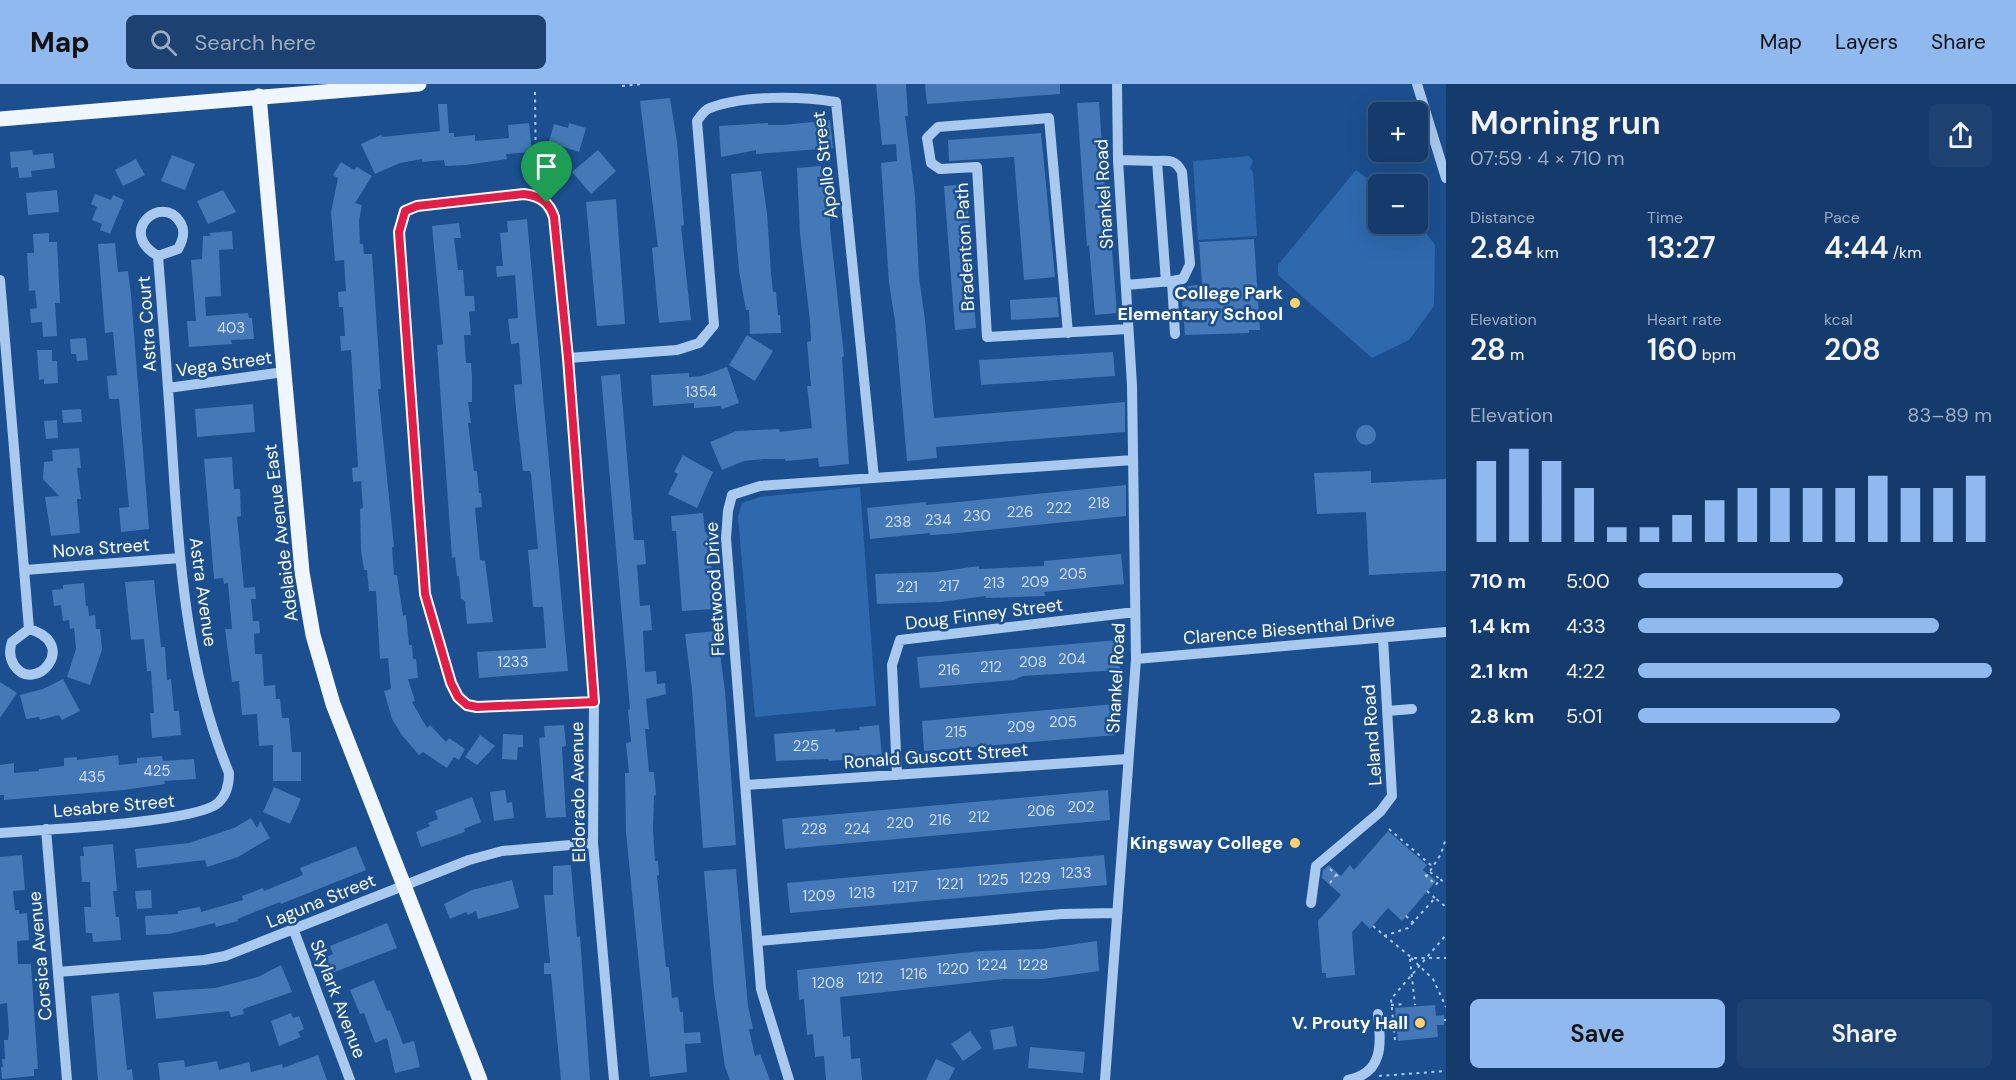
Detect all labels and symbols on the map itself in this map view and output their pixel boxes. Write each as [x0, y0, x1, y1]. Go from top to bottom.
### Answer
street label: Apollo Street [806, 110, 844, 220]
street label: Shankel Road [1089, 138, 1119, 250]
pin [521, 141, 572, 203]
street label: Bradenton Path [950, 182, 980, 312]
street label: Astra Court [132, 275, 162, 373]
place label: College Park Elementary School [1117, 281, 1284, 326]
marker: College Park Elementary School [1288, 296, 1302, 310]
house number: 403 [217, 318, 245, 338]
street label: Vega Street [174, 345, 274, 383]
house number: 1354 [685, 382, 717, 402]
street label: Adelaide Avenue East [258, 443, 304, 623]
house number: 218 [1088, 493, 1110, 513]
house number: 222 [1046, 498, 1072, 518]
house number: 226 [1007, 502, 1033, 522]
house number: 230 [963, 506, 991, 526]
house number: 234 [925, 510, 951, 530]
house number: 238 [885, 512, 911, 532]
street label: Fleetwood Drive [700, 521, 730, 657]
street label: Nova Street [52, 533, 150, 563]
street label: Astra Avenue [183, 536, 223, 648]
house number: 205 [1059, 564, 1087, 584]
house number: 209 [1021, 572, 1049, 592]
house number: 213 [983, 573, 1005, 593]
house number: 217 [938, 576, 960, 596]
house number: 221 [896, 577, 918, 597]
street label: Doug Finney Street [904, 592, 1064, 636]
street label: Clarence Biesenthal Drive [1182, 608, 1396, 650]
street label: Shankel Road [1101, 622, 1131, 734]
house number: 204 [1058, 649, 1086, 669]
house number: 1233 [497, 652, 529, 672]
house number: 208 [1019, 652, 1047, 672]
house number: 212 [980, 657, 1002, 677]
house number: 216 [938, 660, 960, 680]
street label: Leland Road [1356, 684, 1388, 786]
house number: 205 [1049, 712, 1077, 732]
house number: 209 [1007, 717, 1035, 737]
street label: Eldorado Avenue [565, 722, 591, 862]
house number: 215 [945, 722, 967, 742]
house number: 225 [793, 736, 819, 756]
street label: Ronald Guscott Street [843, 738, 1029, 774]
house number: 425 [144, 761, 170, 781]
house number: 435 [78, 767, 106, 787]
street label: Lesabre Street [52, 789, 176, 823]
house number: 202 [1067, 797, 1095, 817]
house number: 206 [1027, 801, 1055, 821]
house number: 212 [968, 807, 990, 827]
house number: 216 [929, 810, 951, 830]
house number: 220 [886, 813, 914, 833]
house number: 228 [801, 819, 827, 839]
house number: 224 [844, 819, 870, 839]
place label: Kingsway College [1130, 831, 1283, 855]
marker: Kingsway College [1288, 836, 1302, 850]
house number: 1233 [1060, 863, 1092, 883]
street label: Laguna Street [263, 868, 379, 934]
house number: 1229 [1019, 868, 1051, 888]
house number: 1225 [977, 870, 1009, 890]
house number: 1221 [937, 874, 963, 894]
house number: 1217 [892, 877, 918, 897]
house number: 1213 [849, 883, 875, 903]
house number: 1209 [803, 886, 835, 906]
street label: Corsica Avenue [22, 890, 58, 1022]
street label: Skylark Avenue [304, 936, 372, 1062]
house number: 1224 [977, 955, 1007, 975]
house number: 1228 [1018, 955, 1048, 975]
house number: 1220 [937, 959, 969, 979]
house number: 1216 [900, 964, 928, 984]
house number: 1212 [857, 968, 883, 988]
house number: 1208 [812, 973, 844, 993]
place label: V. Prouty Hall [1292, 1011, 1408, 1035]
marker: V. Prouty Hall [1413, 1016, 1427, 1030]

